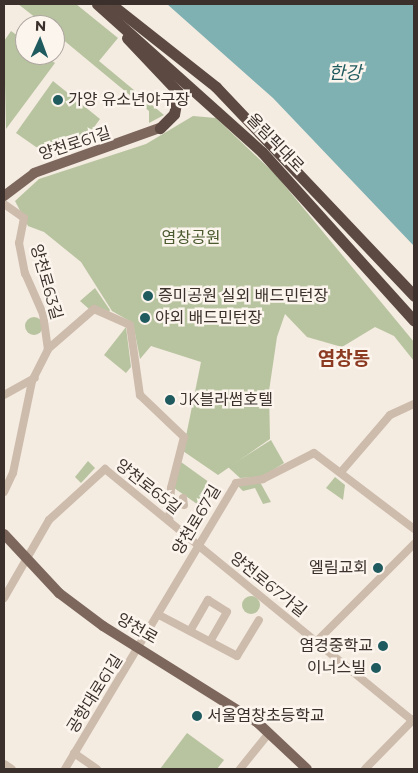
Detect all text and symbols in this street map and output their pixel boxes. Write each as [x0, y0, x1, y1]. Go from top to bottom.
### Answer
north arrow [15, 15, 65, 65]
text: N [35, 17, 46, 35]
water label: 한강 [328, 62, 362, 84]
place label: 가양 유소년야구장 [68, 90, 190, 110]
marker: 가양 유소년야구장 [52, 94, 64, 106]
street label: 올림픽대로 [243, 110, 307, 176]
street label: 양천로61길 [37, 123, 113, 165]
park label: 염창공원 [162, 228, 220, 248]
street label: 양천로63길 [26, 242, 66, 322]
place label: 증미공원 실외 배드민턴장 [158, 286, 328, 306]
marker: 증미공원 실외 배드민턴장 [142, 290, 154, 302]
place label: 야외 배드민턴장 [155, 308, 262, 328]
marker: 야외 배드민턴장 [139, 312, 151, 324]
district label: 염창동 [318, 348, 370, 370]
place label: JK블라썸호텔 [180, 390, 273, 410]
marker: JK블라썸호텔 [164, 394, 176, 406]
street label: 양천로65길 [111, 456, 185, 518]
street label: 양천로67길 [169, 482, 225, 558]
street label: 양천로67가길 [226, 548, 310, 622]
place label: 엘림교회 [309, 558, 368, 578]
marker: 엘림교회 [372, 562, 384, 574]
street label: 양천로 [113, 610, 161, 648]
place label: 염경중학교 [299, 636, 373, 656]
marker: 염경중학교 [377, 640, 389, 652]
street label: 공항대로61길 [63, 651, 127, 737]
place label: 이너스빌 [307, 658, 366, 678]
marker: 이너스빌 [370, 662, 382, 674]
place label: 서울염창초등학교 [207, 706, 325, 726]
marker: 서울염창초등학교 [191, 710, 203, 722]

